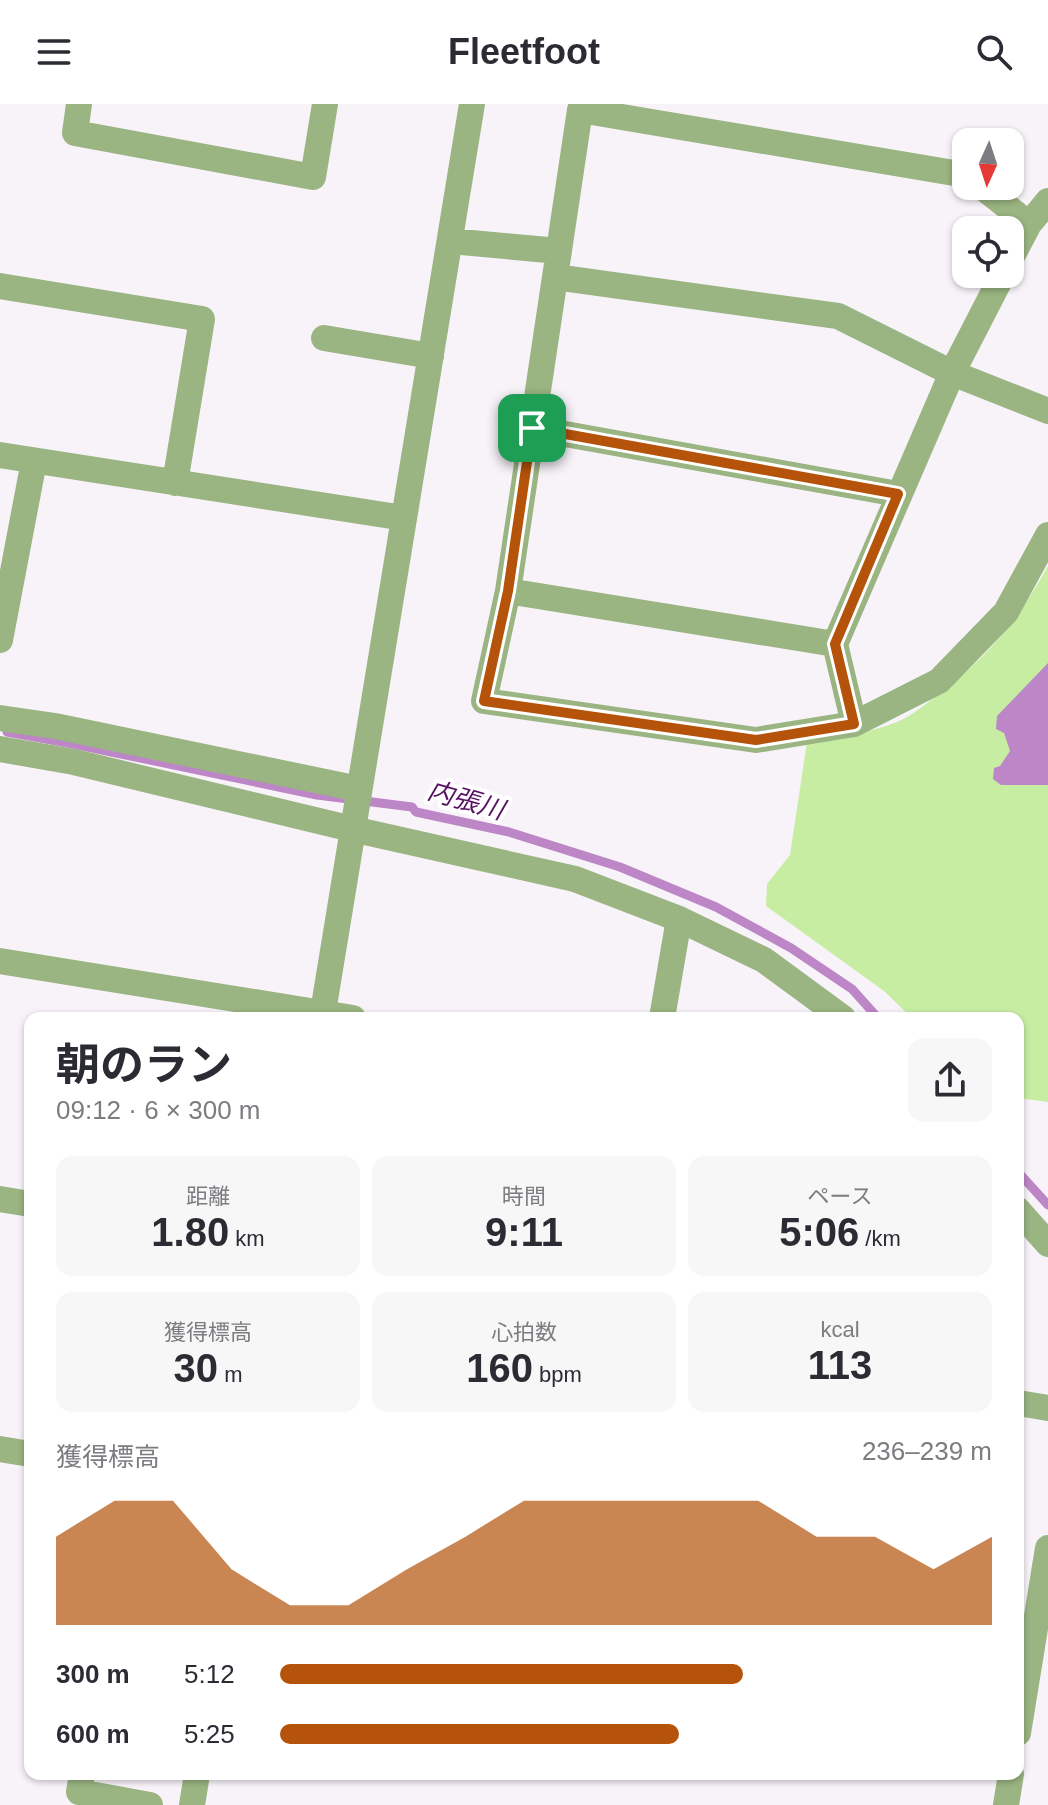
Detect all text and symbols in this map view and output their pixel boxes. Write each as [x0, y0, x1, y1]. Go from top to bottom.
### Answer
icon: menu [32, 30, 76, 74]
icon: search [972, 30, 1016, 74]
text: Fleetfoot [448, 31, 600, 72]
north arrow [952, 128, 1024, 200]
map controls [952, 128, 1024, 288]
button: locate [952, 216, 1024, 288]
pin [498, 394, 566, 462]
icon: arrive [510, 406, 554, 450]
water label: 内張川 [424, 775, 511, 826]
button: share [908, 1038, 992, 1122]
text: 朝のラン [56, 1040, 232, 1089]
text: 09:12 · 6 × 300 m [56, 1095, 261, 1125]
text: 距離 [186, 1184, 230, 1209]
text: 時間 [502, 1184, 546, 1209]
text: ペース [808, 1184, 872, 1209]
text: 1.80 [151, 1210, 229, 1254]
text: 9:11 [485, 1210, 563, 1254]
text: 5:06 [779, 1210, 859, 1254]
text: km [229, 1226, 265, 1251]
text: /km [859, 1226, 901, 1251]
text: kcal [820, 1317, 860, 1342]
text: 獲得標高 [164, 1320, 252, 1345]
text: 心拍数 [491, 1320, 557, 1345]
text: 113 [808, 1343, 872, 1387]
text: 30 [174, 1346, 218, 1390]
text: 160 [466, 1346, 533, 1390]
text: m [218, 1362, 242, 1387]
text: bpm [533, 1362, 582, 1387]
text: 236–239 m [862, 1436, 992, 1466]
text: 獲得標高 [56, 1442, 160, 1472]
text: 300 m [56, 1659, 130, 1689]
text: 5:12 [184, 1659, 235, 1689]
text: 600 m [56, 1719, 130, 1749]
text: 5:25 [184, 1719, 235, 1749]

